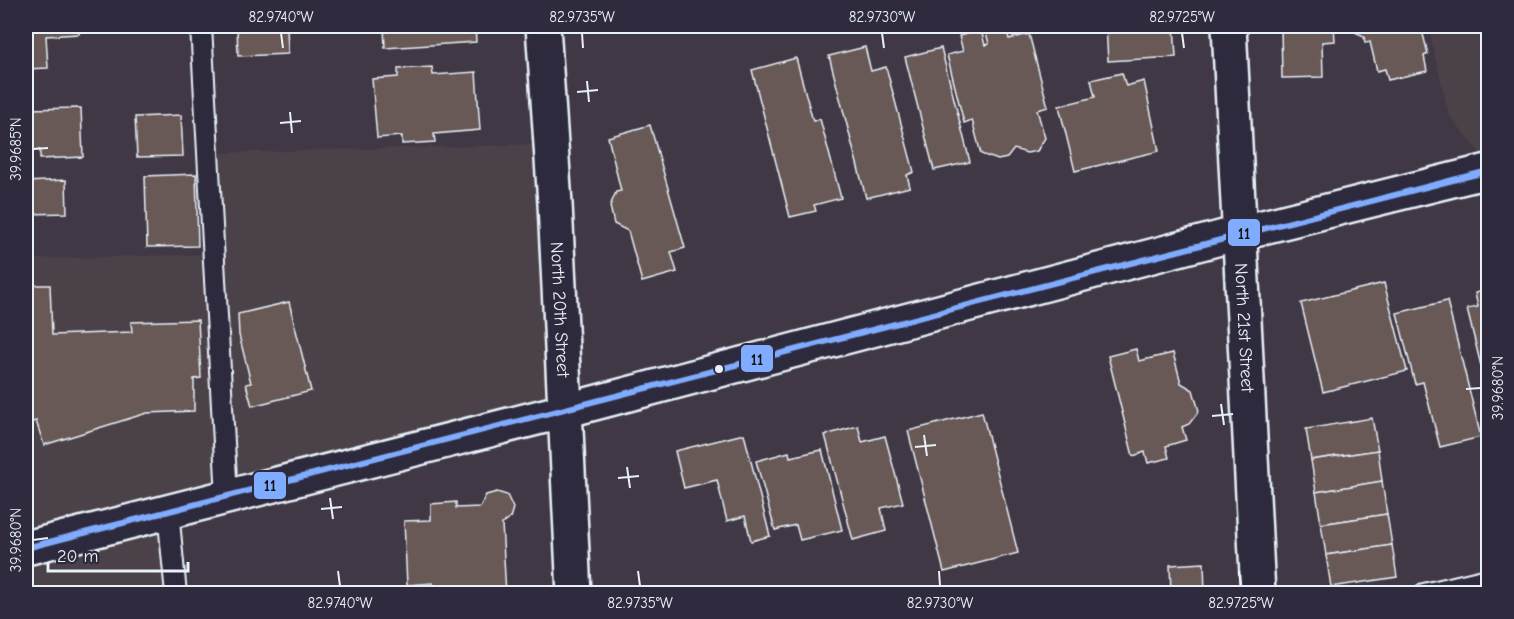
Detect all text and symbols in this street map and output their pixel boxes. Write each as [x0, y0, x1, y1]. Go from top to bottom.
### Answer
text: 82.9740°W [249, 8, 313, 26]
text: 82.9735°W [549, 8, 615, 26]
text: 82.9730°W [849, 8, 915, 26]
text: 82.9725°W [1149, 8, 1215, 26]
text: 39.9685°N [7, 117, 25, 181]
line badge: 11 [1227, 218, 1261, 247]
text: 11 [1238, 225, 1250, 243]
street label: North 20th Street [546, 241, 574, 379]
street label: North 21st Street [1231, 262, 1258, 394]
line badge: 11 [740, 344, 774, 373]
text: 11 [751, 351, 763, 369]
text: 39.9680°N [1489, 356, 1507, 420]
unlabelled marker [713, 363, 725, 375]
line badge: 11 [253, 471, 287, 500]
text: 11 [264, 477, 276, 495]
text: 39.9680°N [7, 508, 25, 572]
scale bar [48, 535, 188, 573]
text: 20 m [57, 546, 98, 567]
text: 82.9740°W [308, 594, 372, 612]
text: 82.9735°W [607, 594, 673, 612]
text: 82.9730°W [907, 594, 973, 612]
text: 82.9725°W [1208, 594, 1274, 612]

